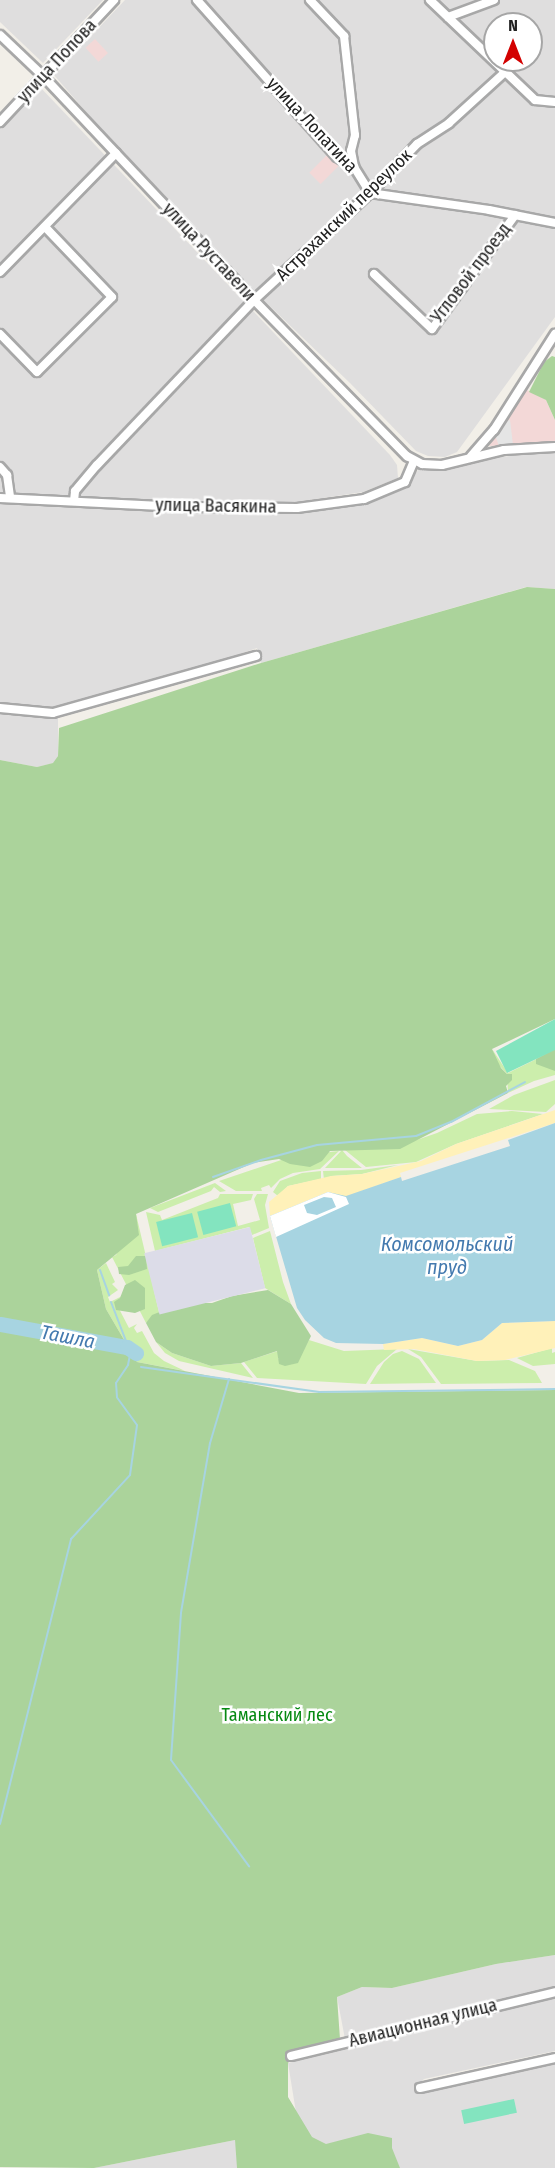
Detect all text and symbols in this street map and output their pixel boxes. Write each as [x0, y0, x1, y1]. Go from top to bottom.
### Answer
north arrow [483, 12, 543, 72]
street label: улица Попова [13, 15, 101, 107]
text: N [508, 16, 518, 35]
street label: улица Лопатина [262, 73, 362, 177]
street label: Астраханский переулок [272, 145, 416, 285]
street label: улица Руставели [158, 198, 260, 306]
street label: Угловой проезд [426, 219, 516, 327]
street label: улица Васякина [155, 494, 277, 518]
water label: Комсомольский пруд [381, 1233, 513, 1280]
water label: Ташла [39, 1320, 97, 1354]
park label: Таманский лес [221, 1704, 333, 1726]
street label: Авиационная улица [347, 1994, 499, 2052]

